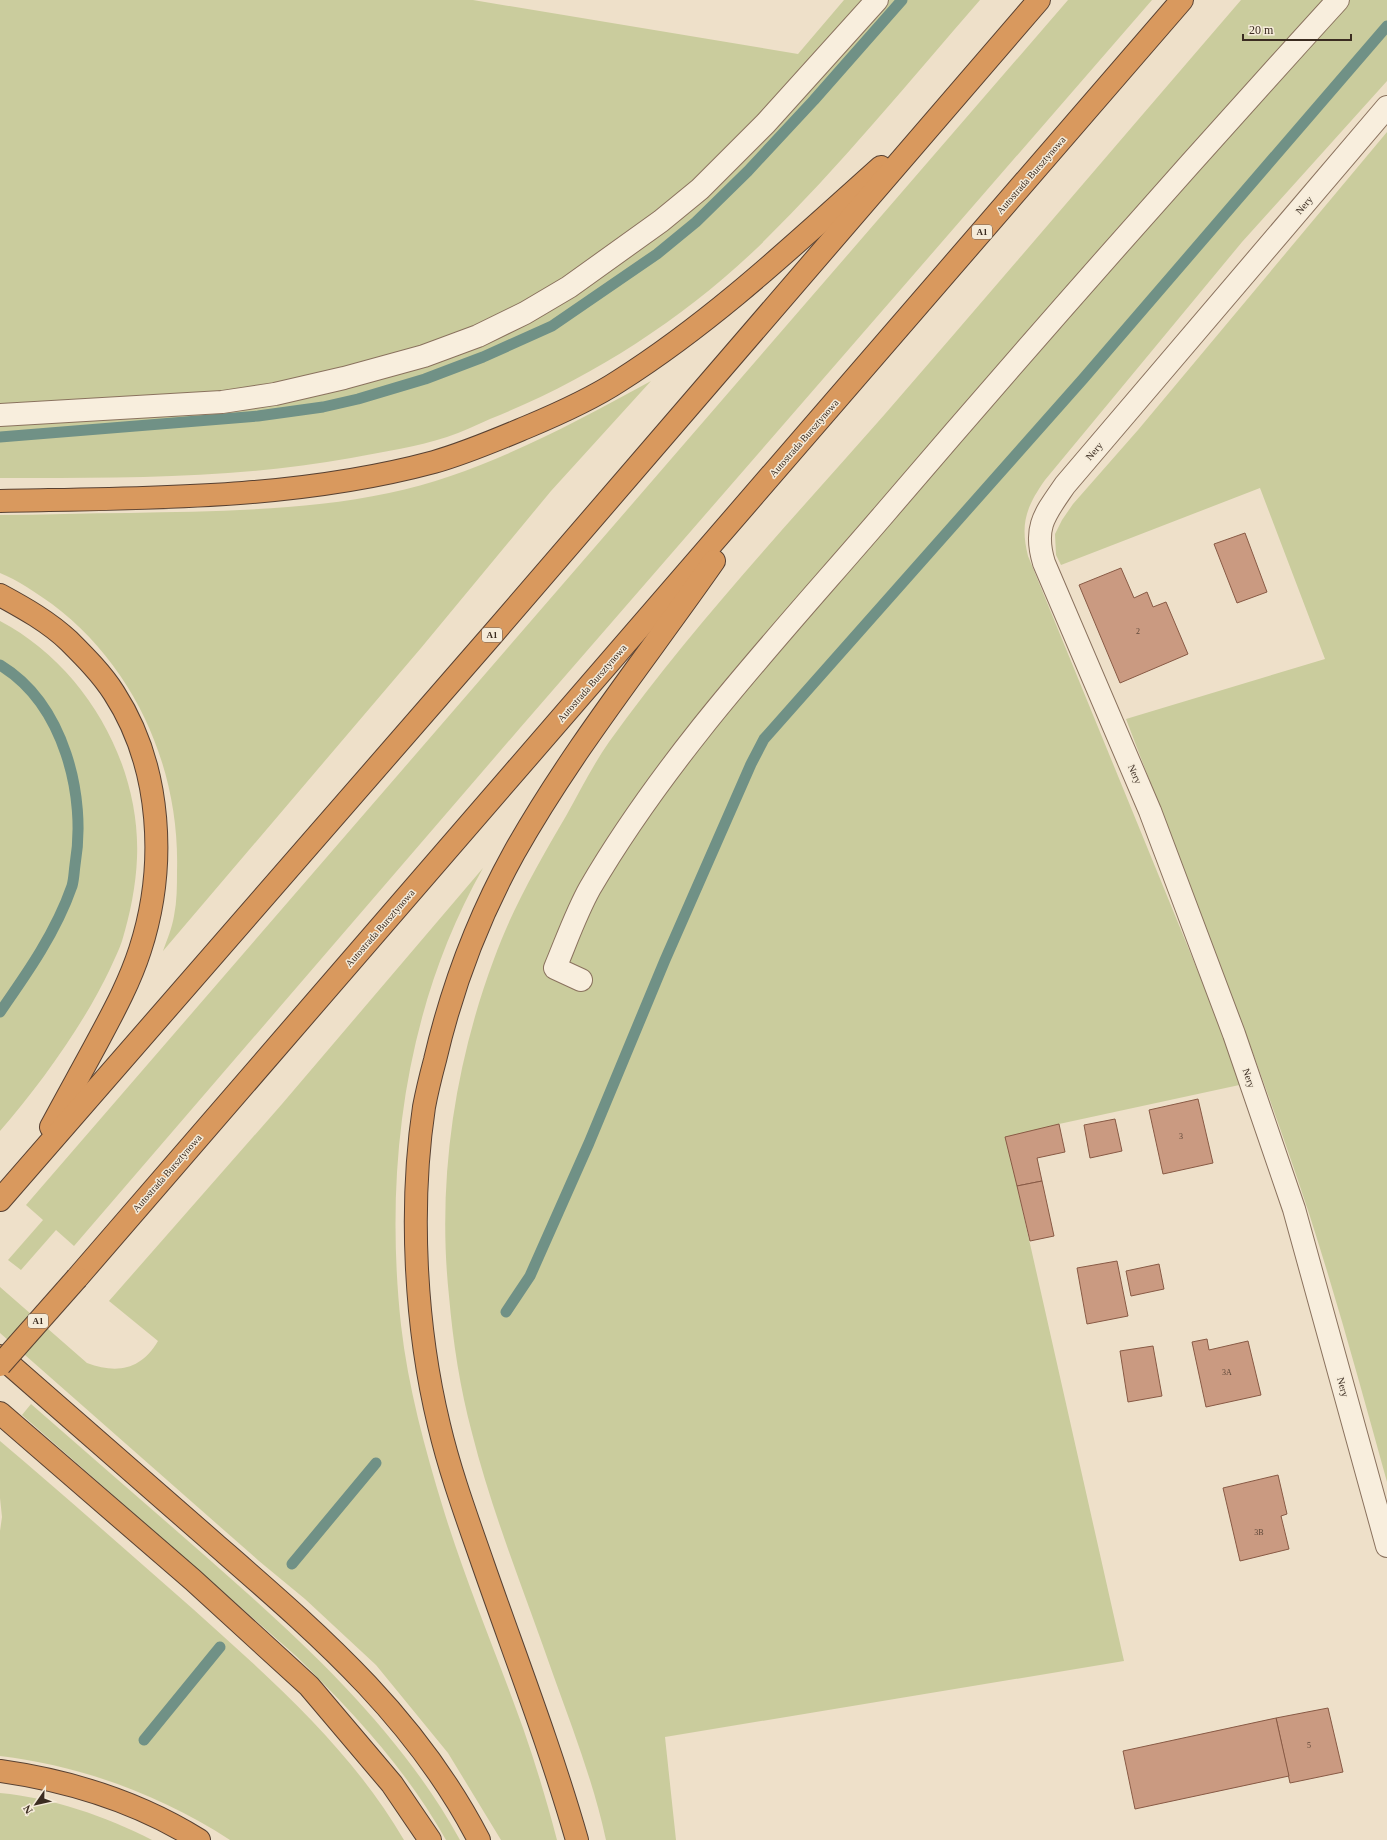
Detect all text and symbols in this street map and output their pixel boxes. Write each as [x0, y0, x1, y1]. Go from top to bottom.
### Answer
scale bar [1243, 16, 1351, 42]
text: 20 m [1249, 23, 1274, 37]
street label: Autostrada Bursztynowa [994, 134, 1068, 216]
street label: Nery [1293, 194, 1315, 216]
road number: A1 [972, 225, 992, 239]
street label: Autostrada Bursztynowa [767, 397, 841, 479]
street label: Nery [1083, 440, 1105, 462]
house number: 2 [1136, 627, 1140, 636]
road number: A1 [482, 628, 502, 642]
street label: Autostrada Bursztynowa [555, 642, 629, 724]
street label: Nery [1126, 763, 1144, 785]
street label: Autostrada Bursztynowa [343, 887, 417, 969]
street label: Nery [1241, 1067, 1257, 1089]
street label: Autostrada Bursztynowa [130, 1132, 204, 1214]
house number: 3 [1179, 1132, 1183, 1141]
road number: A1 [28, 1314, 48, 1328]
house number: 3A [1222, 1368, 1232, 1377]
street label: Nery [1335, 1376, 1351, 1398]
house number: 3B [1254, 1528, 1264, 1537]
house number: 5 [1307, 1741, 1311, 1750]
north arrow [16, 1784, 56, 1824]
text: N [20, 1803, 35, 1816]

